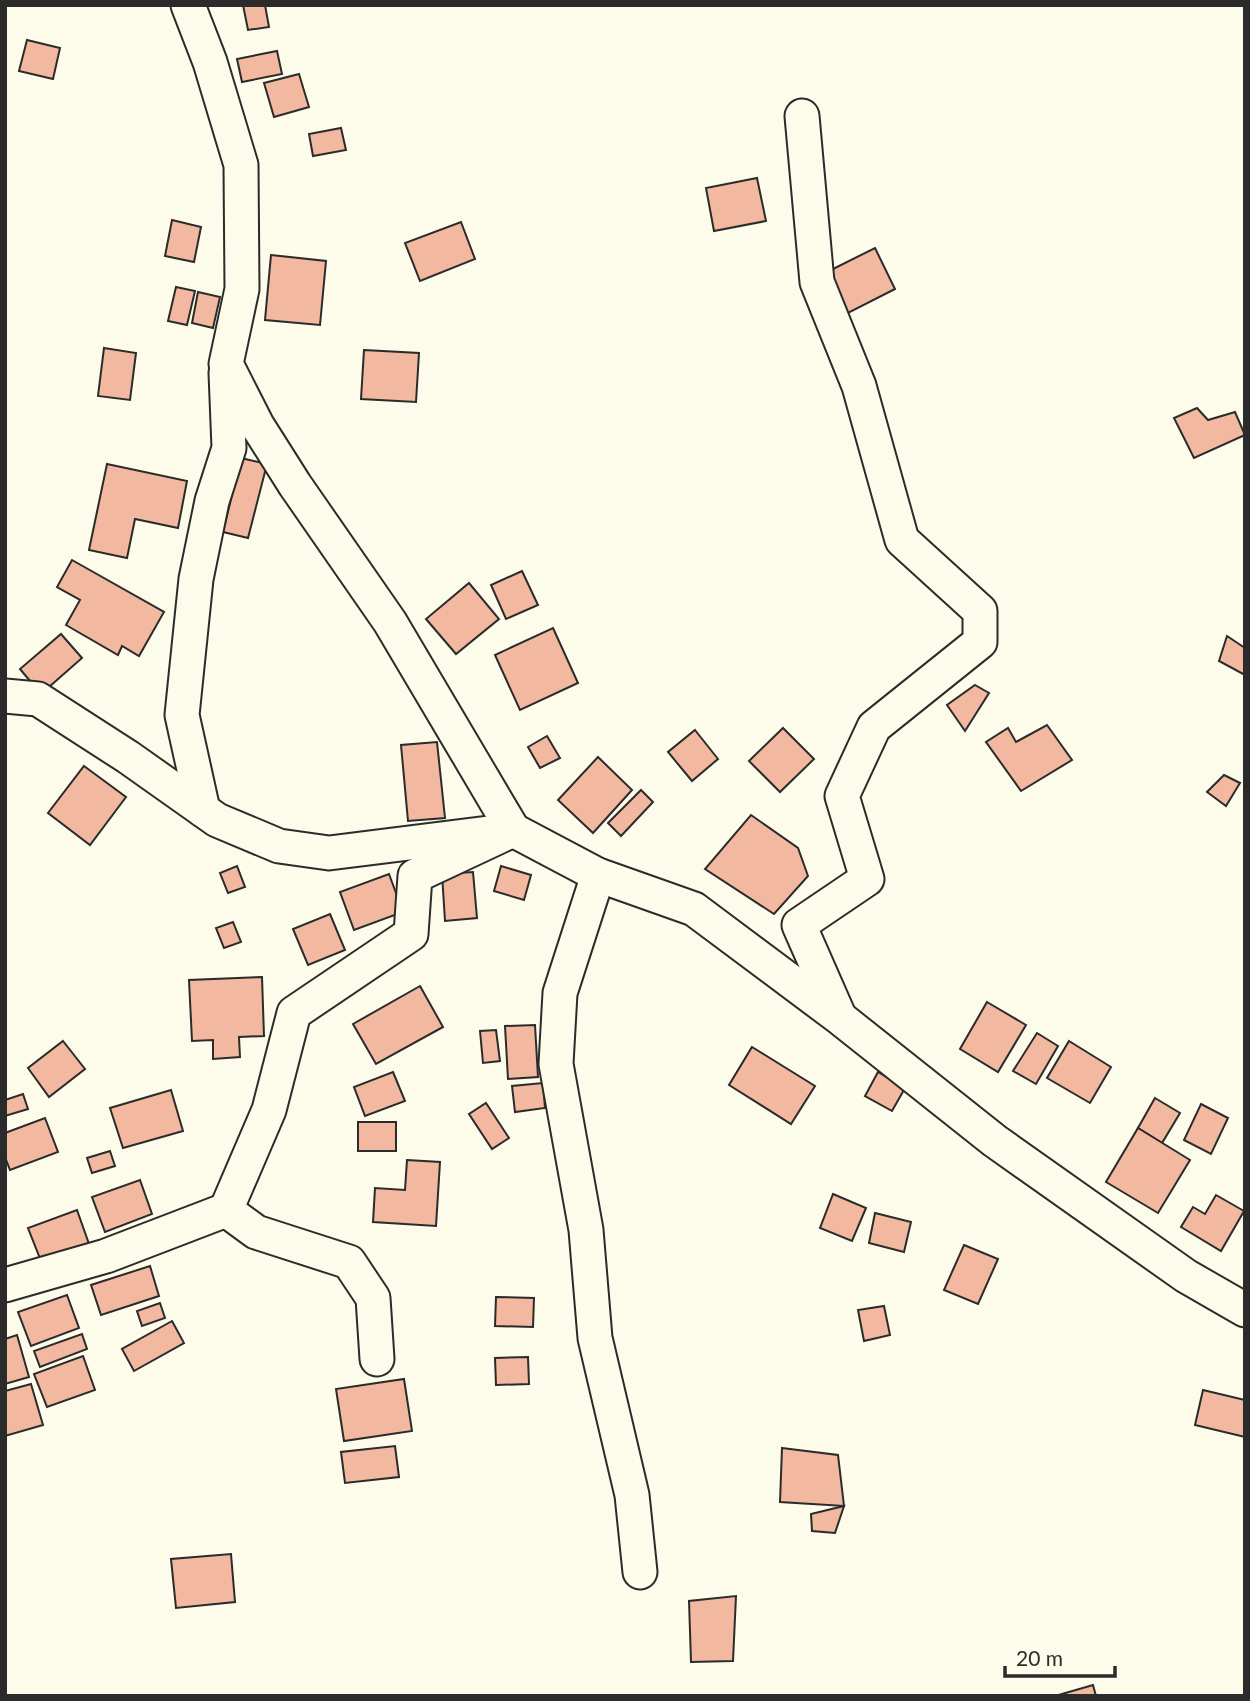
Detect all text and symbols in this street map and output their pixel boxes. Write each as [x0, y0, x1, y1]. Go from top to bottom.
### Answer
scale bar [1005, 1634, 1115, 1678]
text: 20 m [1016, 1645, 1063, 1670]

